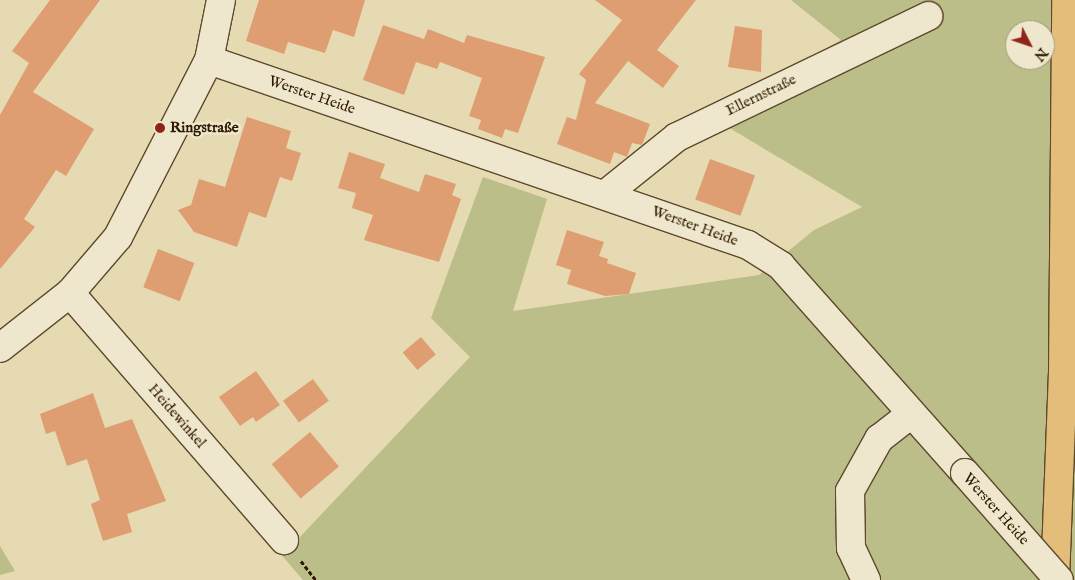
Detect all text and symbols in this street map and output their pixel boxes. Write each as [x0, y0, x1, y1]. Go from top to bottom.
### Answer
north arrow [1005, 20, 1055, 70]
text: N [1030, 44, 1051, 65]
street label: Ellernstraße [723, 70, 799, 120]
street label: Werster Heide [266, 72, 358, 118]
place label: Ringstraße [170, 119, 239, 137]
marker: Ringstraße [154, 122, 166, 134]
street label: Werster Heide [649, 202, 741, 250]
street label: Heidewinkel [144, 380, 210, 452]
street label: Werster Heide [959, 469, 1033, 549]

